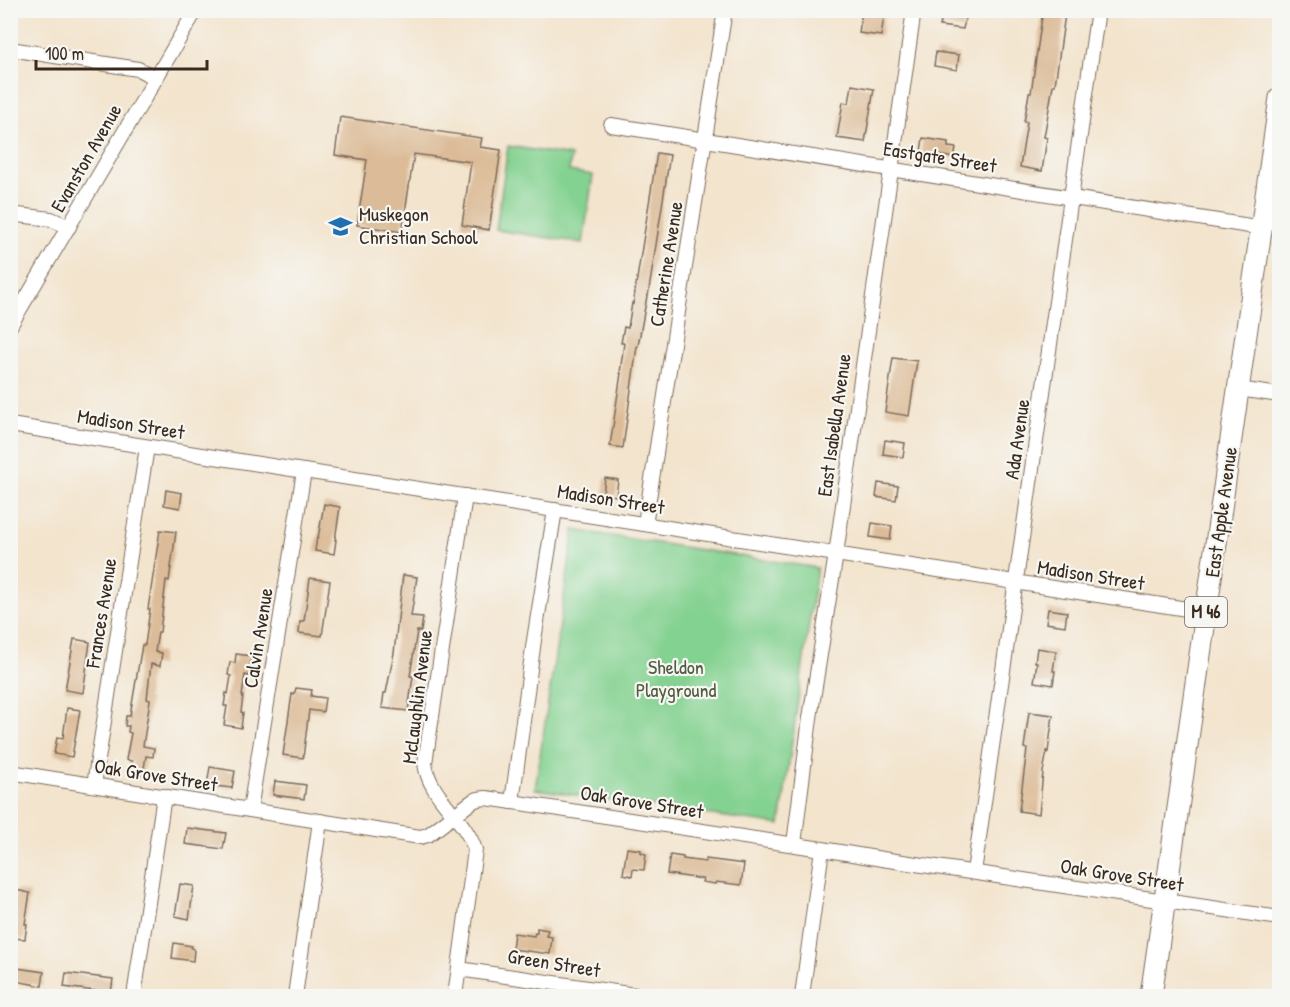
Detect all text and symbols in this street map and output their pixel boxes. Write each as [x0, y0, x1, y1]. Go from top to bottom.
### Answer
scale bar [36, 33, 207, 71]
text: 100 m [45, 41, 84, 66]
street label: Evanston Avenue [44, 99, 127, 217]
street label: Eastgate Street [882, 134, 1000, 179]
street label: Catherine Avenue [642, 199, 689, 329]
place label: Muskegon Christian School [359, 200, 479, 250]
school or university icon: Muskegon Christian School [328, 213, 354, 239]
street label: East Isabella Avenue [810, 352, 857, 498]
street label: Ada Avenue [998, 397, 1035, 481]
street label: Madison Street [76, 402, 188, 445]
street label: East Apple Avenue [1198, 445, 1243, 579]
street label: Madison Street [556, 477, 668, 520]
street label: Madison Street [1036, 553, 1148, 596]
street label: Frances Avenue [78, 556, 123, 671]
street label: Calvin Avenue [236, 586, 279, 690]
road number: M 46 [1185, 597, 1227, 627]
street label: McLaughlin Avenue [395, 629, 438, 765]
park label: Sheldon Playground [636, 653, 717, 703]
street label: Oak Grove Street [93, 751, 221, 798]
street label: Oak Grove Street [579, 778, 707, 825]
street label: Oak Grove Street [1059, 851, 1187, 898]
street label: Green Street [506, 942, 603, 983]

